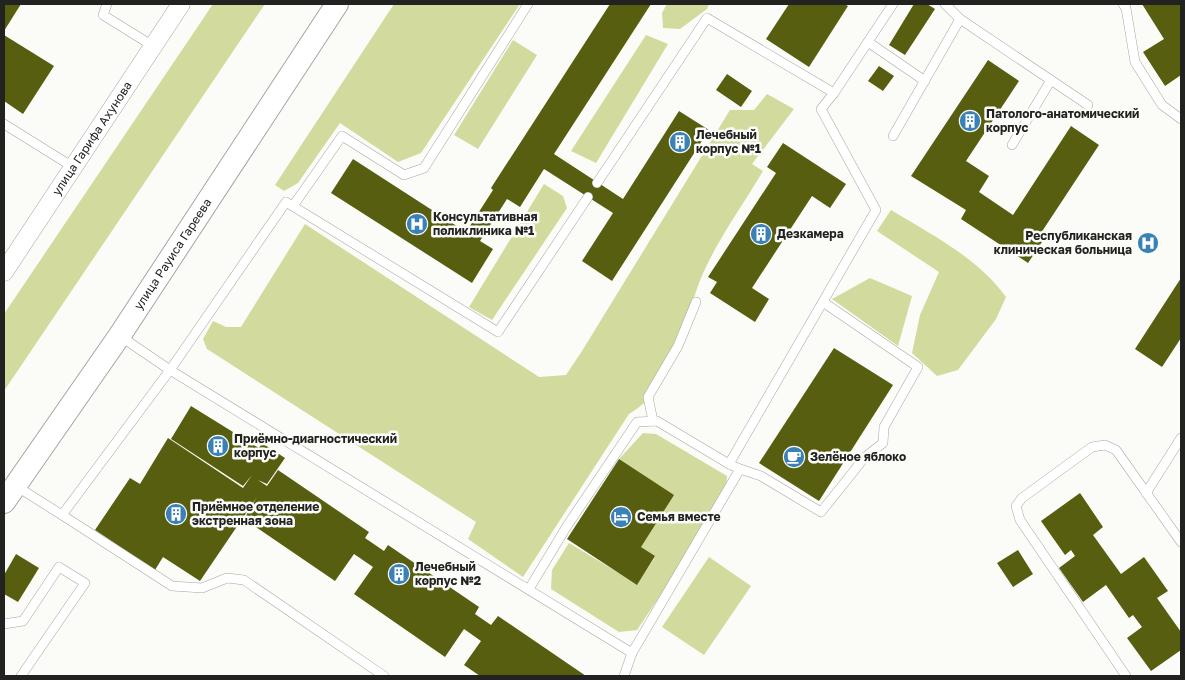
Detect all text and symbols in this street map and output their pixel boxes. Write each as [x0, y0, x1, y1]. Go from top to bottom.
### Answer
street label: улица Гарифа Ахунова [49, 78, 135, 198]
place label: Патолого-анатомический корпус [986, 106, 1139, 135]
building icon: Патолого-анатомический корпус [958, 109, 982, 133]
place label: Лечебный корпус №1 [696, 127, 761, 156]
building icon: Лечебный корпус №1 [668, 130, 692, 154]
street label: улица Рауиса Гареева [131, 195, 215, 312]
place label: Консультативная поликлиника №1 [433, 209, 538, 238]
hospital icon: Консультативная поликлиника №1 [405, 212, 429, 236]
building icon: Дезкамера [749, 222, 773, 246]
place label: Дезкамера [777, 226, 844, 241]
place label: Республиканская клиническая больница [994, 228, 1132, 257]
hospital icon: Республиканская клиническая больница [1136, 231, 1160, 255]
place label: Приёмно-диагностический корпус [234, 431, 397, 460]
building icon: Приёмно-диагностический корпус [206, 434, 230, 458]
cafe icon: Зелёное яблоко [782, 445, 806, 469]
place label: Зелёное яблоко [810, 449, 906, 464]
place label: Приёмное отделение экстренная зона [192, 499, 319, 528]
building icon: Приёмное отделение экстренная зона [164, 502, 188, 526]
hotel icon: Семья вместе [609, 505, 633, 529]
place label: Семья вместе [637, 509, 721, 524]
place label: Лечебный корпус №2 [415, 559, 481, 588]
building icon: Лечебный корпус №2 [387, 562, 411, 586]

